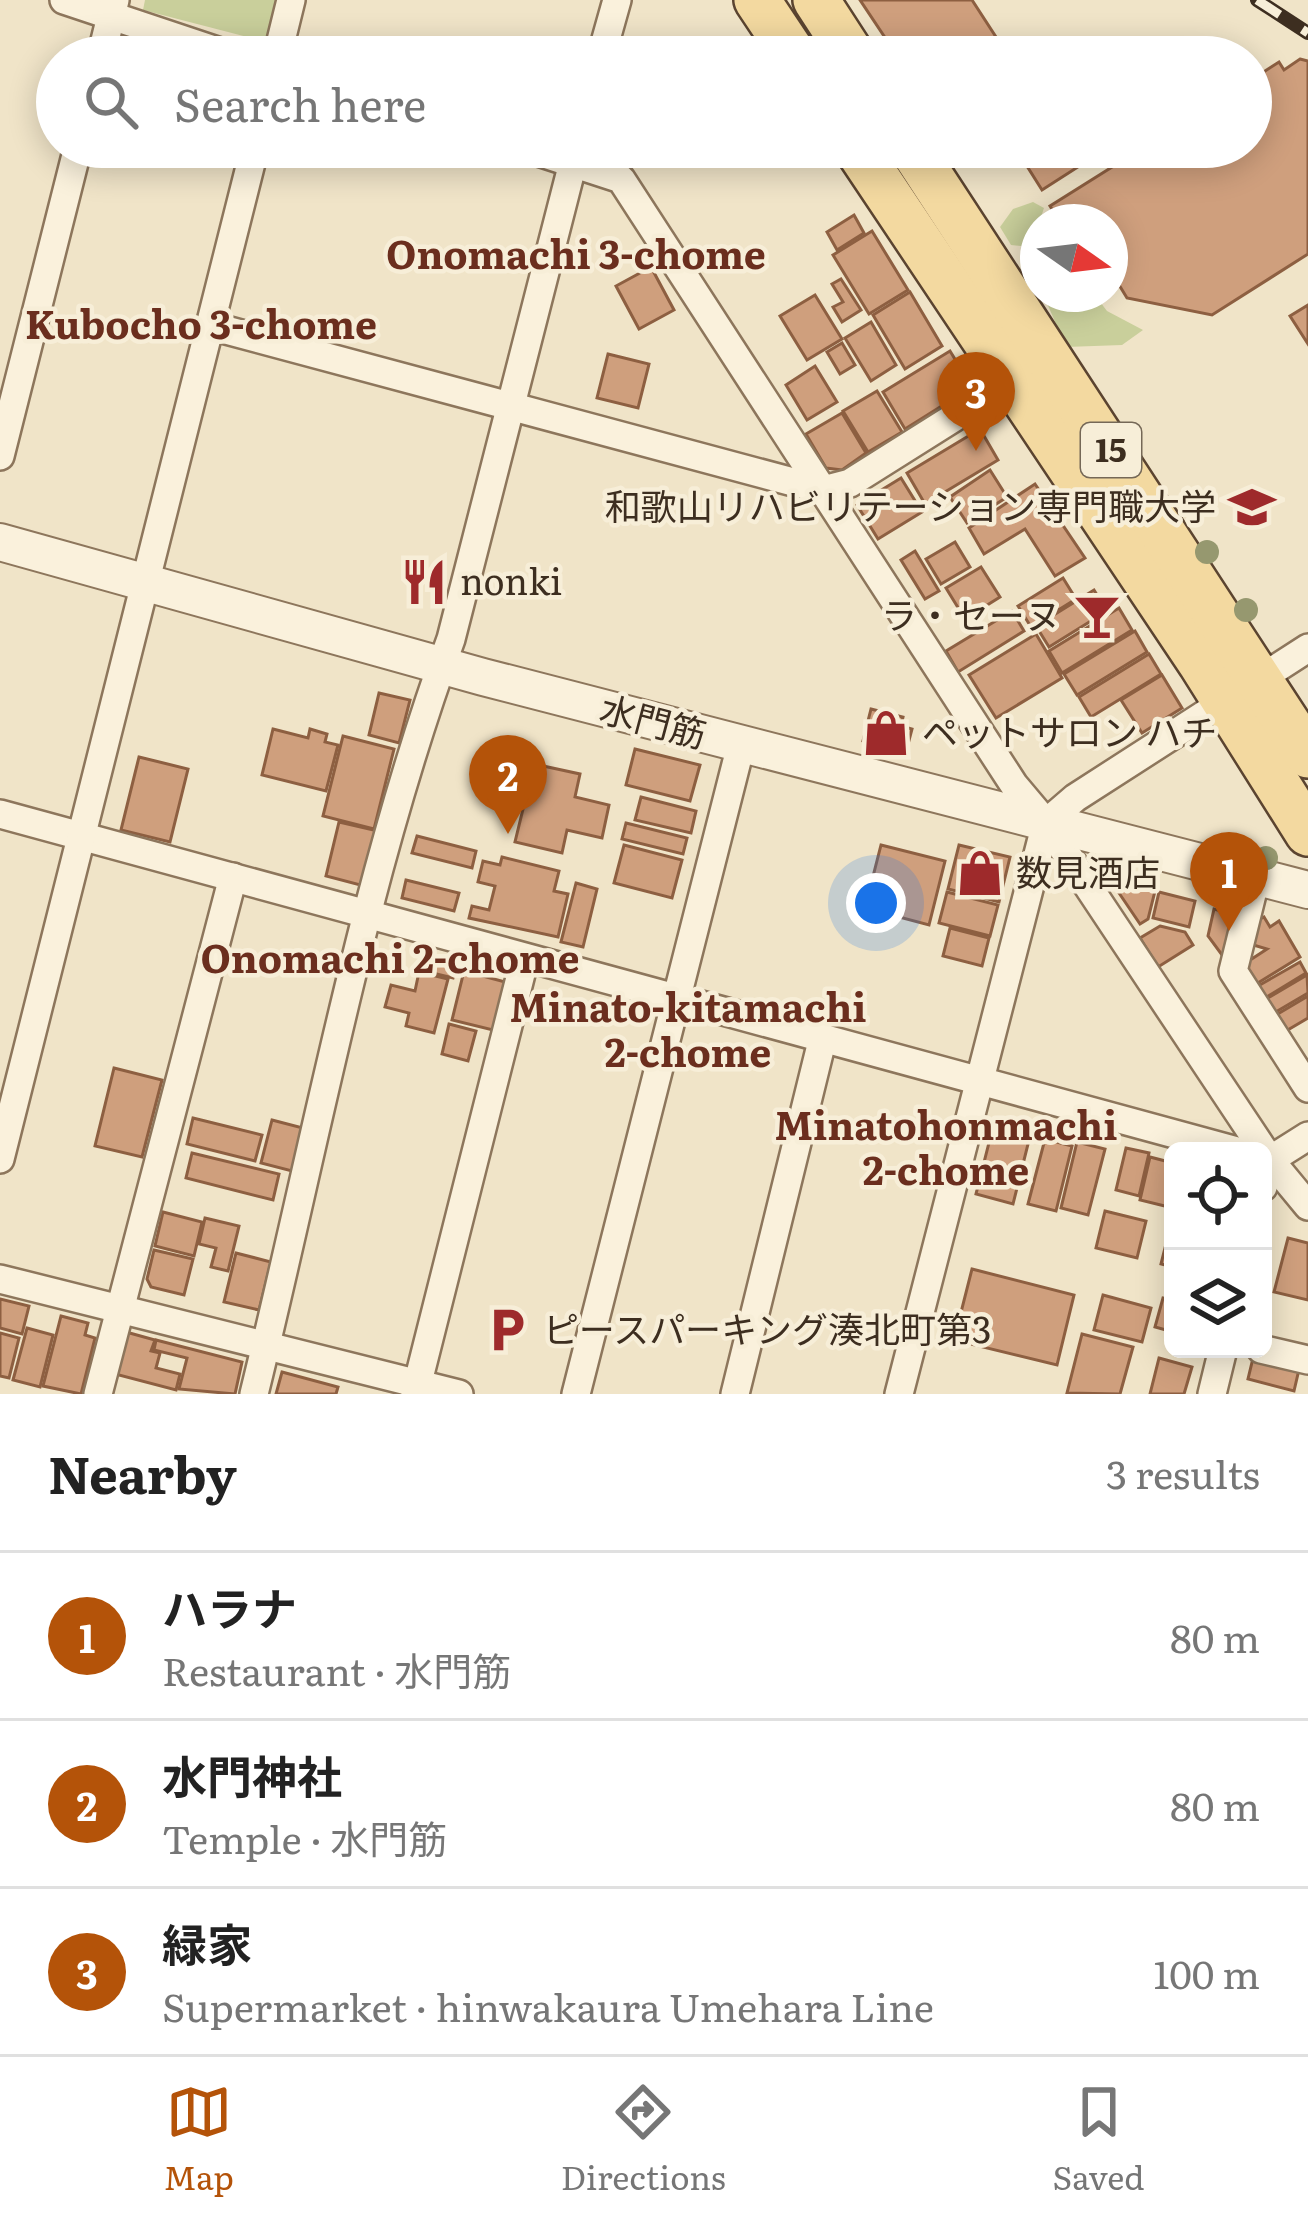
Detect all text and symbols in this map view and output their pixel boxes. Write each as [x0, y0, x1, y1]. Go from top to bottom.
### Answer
search box [36, 36, 1272, 168]
icon: search [78, 69, 144, 135]
text: Search here [174, 69, 426, 136]
north arrow [1020, 204, 1128, 312]
district label: Onomachi 3-chome [386, 223, 766, 281]
district label: Kubocho 3-chome [25, 293, 377, 351]
pin: 3 [937, 352, 1015, 451]
road number: 15 [1081, 423, 1141, 477]
place label: 和歌山リハビリテーション専門職大学 [605, 478, 1216, 531]
school or university icon: 和歌山リハビリテーション専門職大学 [1227, 482, 1277, 532]
place label: nonki [460, 553, 562, 606]
restaurant icon: nonki [399, 557, 449, 607]
place label: ラ・セーヌ [881, 587, 1061, 640]
bar icon: ラ・セーヌ [1072, 591, 1122, 641]
street label: 水門筋 [595, 680, 713, 759]
place label: ペットサロン ハチ [922, 704, 1217, 757]
shop icon: ペットサロン ハチ [861, 708, 911, 758]
pin: 2 [469, 735, 547, 834]
pin: 1 [1190, 832, 1268, 931]
place label: 数見酒店 [1016, 844, 1160, 897]
shop icon: 数見酒店 [955, 848, 1005, 898]
your location [846, 873, 906, 933]
district label: Onomachi 2-chome [201, 927, 579, 985]
district label: Minato-kitamachi 2-chome [509, 976, 867, 1079]
district label: Minatohonmachi 2-chome [775, 1094, 1117, 1197]
map controls [1164, 1142, 1272, 1358]
button: locate [1164, 1142, 1272, 1250]
button: layers [1164, 1250, 1272, 1358]
place label: ピースパーキング湊北町第3 [543, 1301, 992, 1354]
parking icon: ピースパーキング湊北町第3 [482, 1305, 532, 1355]
text: Nearby [48, 1434, 237, 1510]
text: 3 results [1106, 1443, 1260, 1501]
text: ハラナ [162, 1573, 297, 1640]
text: 1 [79, 1607, 95, 1665]
text: 80 m [1170, 1607, 1260, 1665]
text: Restaurant · 水門筋 [162, 1640, 511, 1698]
text: 水門神社 [162, 1741, 342, 1808]
text: 2 [77, 1775, 97, 1833]
text: 80 m [1170, 1775, 1260, 1833]
text: Temple · 水門筋 [162, 1808, 447, 1866]
text: 緑家 [162, 1909, 252, 1976]
text: 3 [76, 1943, 98, 2001]
text: 100 m [1153, 1943, 1260, 2001]
text: Supermarket · hinwakaura Umehara Line [162, 1976, 934, 2034]
tab: Map [163, 2079, 234, 2200]
tab: Directions [561, 2079, 726, 2200]
tab: Saved [1053, 2079, 1145, 2200]

